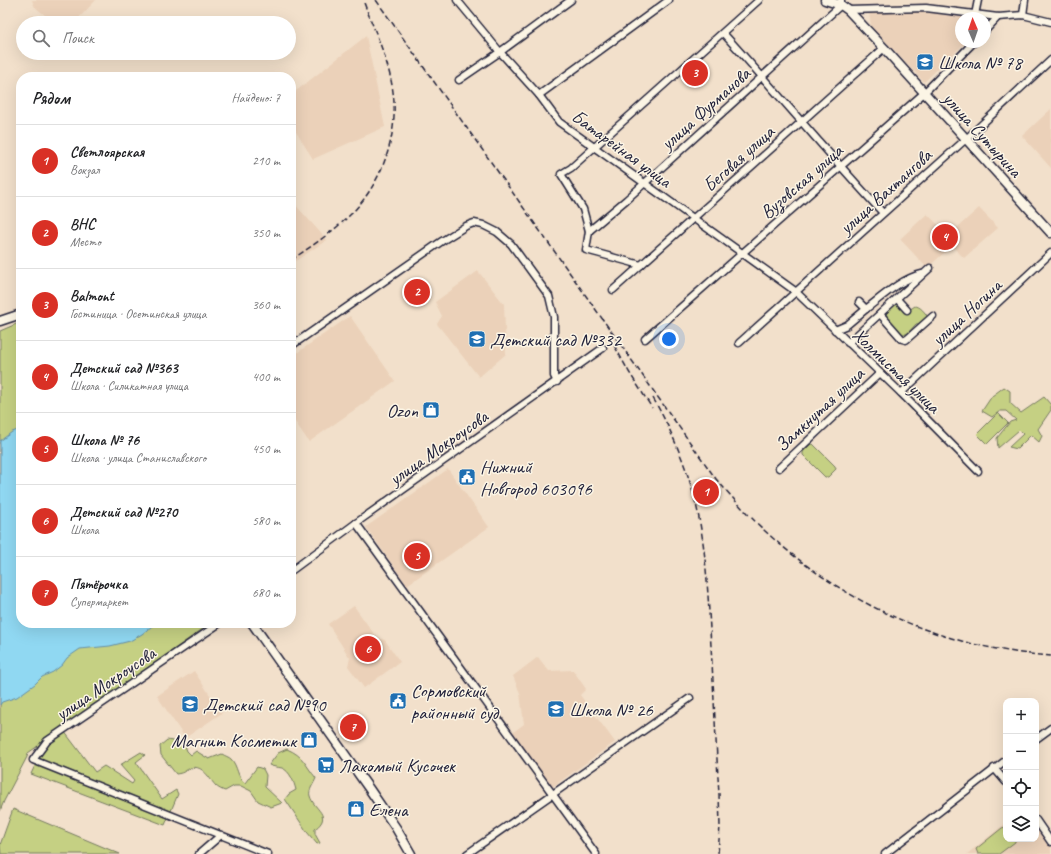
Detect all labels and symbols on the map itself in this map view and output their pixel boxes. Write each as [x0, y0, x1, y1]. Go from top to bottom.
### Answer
north arrow [955, 12, 991, 48]
place label: Школа № 78 [938, 51, 1024, 75]
school or university icon: Школа № 78 [915, 52, 935, 72]
pin: 3 [682, 58, 708, 88]
street label: улица Фурманова [655, 61, 757, 156]
street label: улица Сутырина [937, 86, 1028, 183]
street label: Батарейная улица [567, 105, 677, 194]
street label: Беговая улица [698, 119, 781, 197]
street label: Вузовская улица [755, 138, 849, 224]
street label: улица Вахтангова [834, 143, 938, 240]
pin: 4 [932, 222, 958, 252]
street label: улица Ногина [926, 273, 1008, 352]
pin: 2 [404, 277, 430, 307]
street label: Холмистая улица [847, 323, 947, 420]
place label: Детский сад №332 [490, 328, 623, 352]
school or university icon: Детский сад №332 [467, 329, 487, 349]
your location [659, 329, 679, 349]
street label: Замкнутая улица [770, 361, 871, 457]
place label: Ozon [387, 399, 418, 423]
shop icon: Ozon [421, 400, 441, 420]
street label: улица Мокроусова [384, 404, 494, 491]
place label: Нижний Новгород 603096 [480, 455, 593, 501]
public building icon: Нижний Новгород 603096 [457, 467, 477, 487]
pin: 1 [693, 477, 719, 507]
pin: 5 [404, 541, 430, 571]
pin: 6 [355, 634, 381, 664]
street label: улица Мокроусова [50, 641, 161, 727]
place label: Сормовский районный суд [411, 679, 500, 725]
public building icon: Сормовский районный суд [388, 691, 408, 711]
place label: Детский сад №90 [203, 693, 327, 717]
school or university icon: Детский сад №90 [180, 694, 200, 714]
place label: Школа № 26 [569, 698, 654, 722]
school or university icon: Школа № 26 [546, 699, 566, 719]
pin: 7 [340, 712, 366, 742]
place label: Магнит Косметик [171, 729, 298, 753]
shop icon: Магнит Косметик [299, 730, 319, 750]
place label: Лакомый Кусочек [339, 754, 456, 778]
supermarket icon: Лакомый Кусочек [316, 755, 336, 775]
place label: Елена [369, 798, 409, 822]
shop icon: Елена [346, 799, 366, 819]

